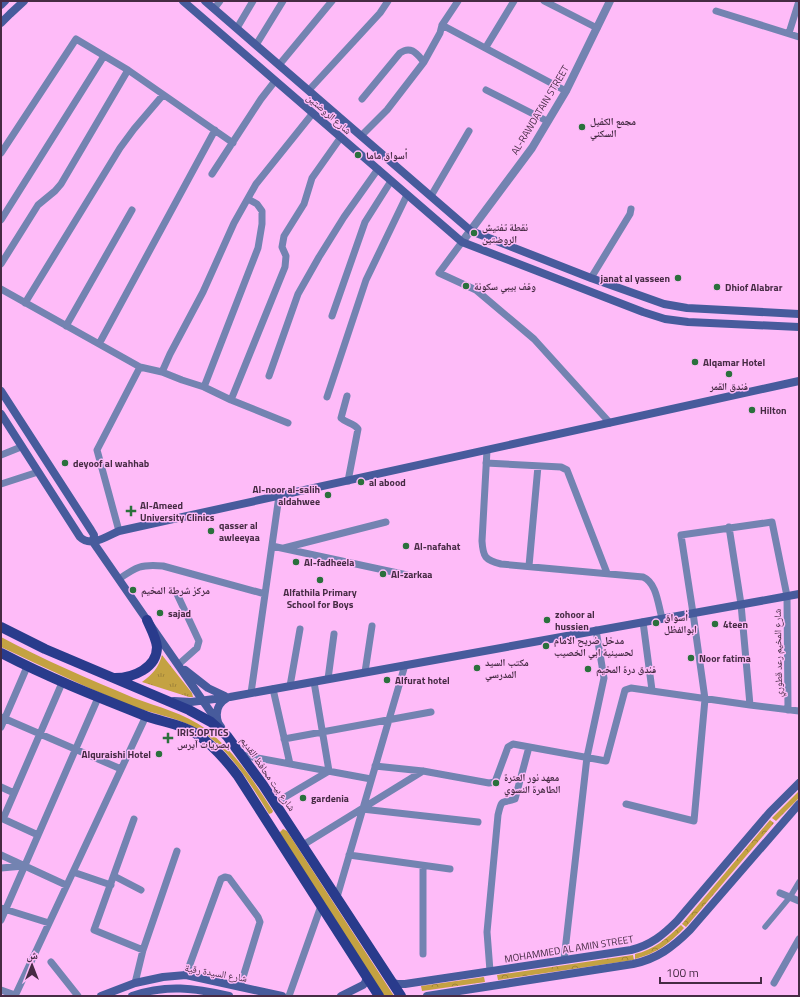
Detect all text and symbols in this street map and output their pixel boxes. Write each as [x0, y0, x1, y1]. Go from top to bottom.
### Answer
street label: AL-RAWDATAIN STREET [507, 62, 573, 158]
street label: شارع الروضتين [303, 90, 355, 138]
place label: مجمع الكفيل السكني [590, 114, 636, 141]
marker: مجمع الكفيل السكني [577, 122, 587, 132]
place label: أسواق ماما [366, 148, 408, 163]
marker: أسواق ماما [353, 150, 363, 160]
place label: نقطة تفتيش الروضتين [482, 220, 528, 247]
marker: نقطة تفتيش الروضتين [469, 228, 479, 238]
place label: janat al yasseen [600, 271, 670, 286]
marker: janat al yasseen [673, 273, 683, 283]
place label: وقف بيبي سكونة [474, 279, 536, 294]
place label: Dhiof Alabrar [725, 280, 783, 295]
marker: وقف بيبي سكونة [461, 281, 471, 291]
marker: Dhiof Alabrar [712, 282, 722, 292]
place label: Alqamar Hotel [703, 355, 765, 370]
marker: Alqamar Hotel [690, 357, 700, 367]
marker: فندق القمر [724, 369, 734, 379]
place label: فندق القمر [709, 379, 748, 394]
place label: Hilton [760, 403, 787, 418]
marker: Hilton [747, 405, 757, 415]
place label: deyoof al wahhab [73, 456, 150, 471]
marker: deyoof al wahhab [60, 458, 70, 468]
place label: al abood [369, 475, 406, 490]
marker: al abood [356, 477, 366, 487]
place label: Al-noor al-salih aldahwee [253, 482, 320, 509]
marker: Al-noor al-salih aldahwee [323, 490, 333, 500]
place label: Al-Ameed University Clinics [140, 498, 215, 525]
marker: Al-Ameed University Clinics [125, 505, 137, 517]
place label: qasser al awleeyaa [219, 518, 260, 545]
marker: qasser al awleeyaa [206, 526, 216, 536]
place label: Al-nafahat [414, 539, 461, 554]
marker: Al-nafahat [401, 541, 411, 551]
place label: Al-fadheela [304, 555, 354, 570]
marker: Al-fadheela [291, 557, 301, 567]
place label: Al-zarkaa [391, 567, 432, 582]
marker: Al-zarkaa [378, 569, 388, 579]
marker: Alfathila Primary School for Boys [315, 575, 325, 585]
place label: مركز شرطة المخيم [141, 583, 210, 598]
marker: مركز شرطة المخيم [128, 585, 138, 595]
place label: Alfathila Primary School for Boys [283, 585, 357, 612]
place label: sajad [168, 606, 191, 621]
place label: zohoor al hussien [555, 607, 595, 634]
marker: sajad [155, 608, 165, 618]
street label: شارع المخيم رعد قطوري [770, 608, 787, 697]
place label: أسواق ابوالفظل [664, 610, 697, 637]
marker: zohoor al hussien [542, 615, 552, 625]
place label: 4teen [723, 617, 748, 632]
marker: أسواق ابوالفظل [651, 618, 661, 628]
marker: 4teen [710, 619, 720, 629]
place label: مدخل ضريح الامام لحسينية ابي الخصيب [554, 633, 633, 660]
marker: مدخل ضريح الامام لحسينية ابي الخصيب [541, 641, 551, 651]
place label: Noor fatima [699, 651, 751, 666]
marker: Noor fatima [686, 653, 696, 663]
place label: مكتب السيد المدرسي [485, 655, 529, 682]
place label: فندق درة المخيم [596, 662, 656, 677]
marker: مكتب السيد المدرسي [472, 663, 482, 673]
marker: فندق درة المخيم [583, 664, 593, 674]
place label: Alfurat hotel [395, 673, 450, 688]
marker: Alfurat hotel [382, 675, 392, 685]
place label: IRIS.OPTICS بصريات آيرس [177, 725, 230, 752]
marker: IRIS.OPTICS بصريات آيرس [162, 732, 174, 744]
street label: شارع بيت محافظ القديم [237, 734, 300, 815]
place label: Alquraishi Hotel [81, 747, 151, 762]
marker: Alquraishi Hotel [154, 749, 164, 759]
place label: معهد نور العترة الطاهرة النسوي [504, 770, 561, 797]
marker: معهد نور العترة الطاهرة النسوي [491, 778, 501, 788]
place label: gardenia [311, 791, 349, 806]
marker: gardenia [298, 793, 308, 803]
street label: MOHAMMED AL AMIN STREET [503, 931, 635, 967]
north arrow [12, 945, 52, 985]
text: ش [26, 947, 38, 963]
scale bar [660, 959, 761, 985]
street label: شارع السيدة رقية [184, 960, 249, 986]
text: 100 m [666, 963, 699, 982]

